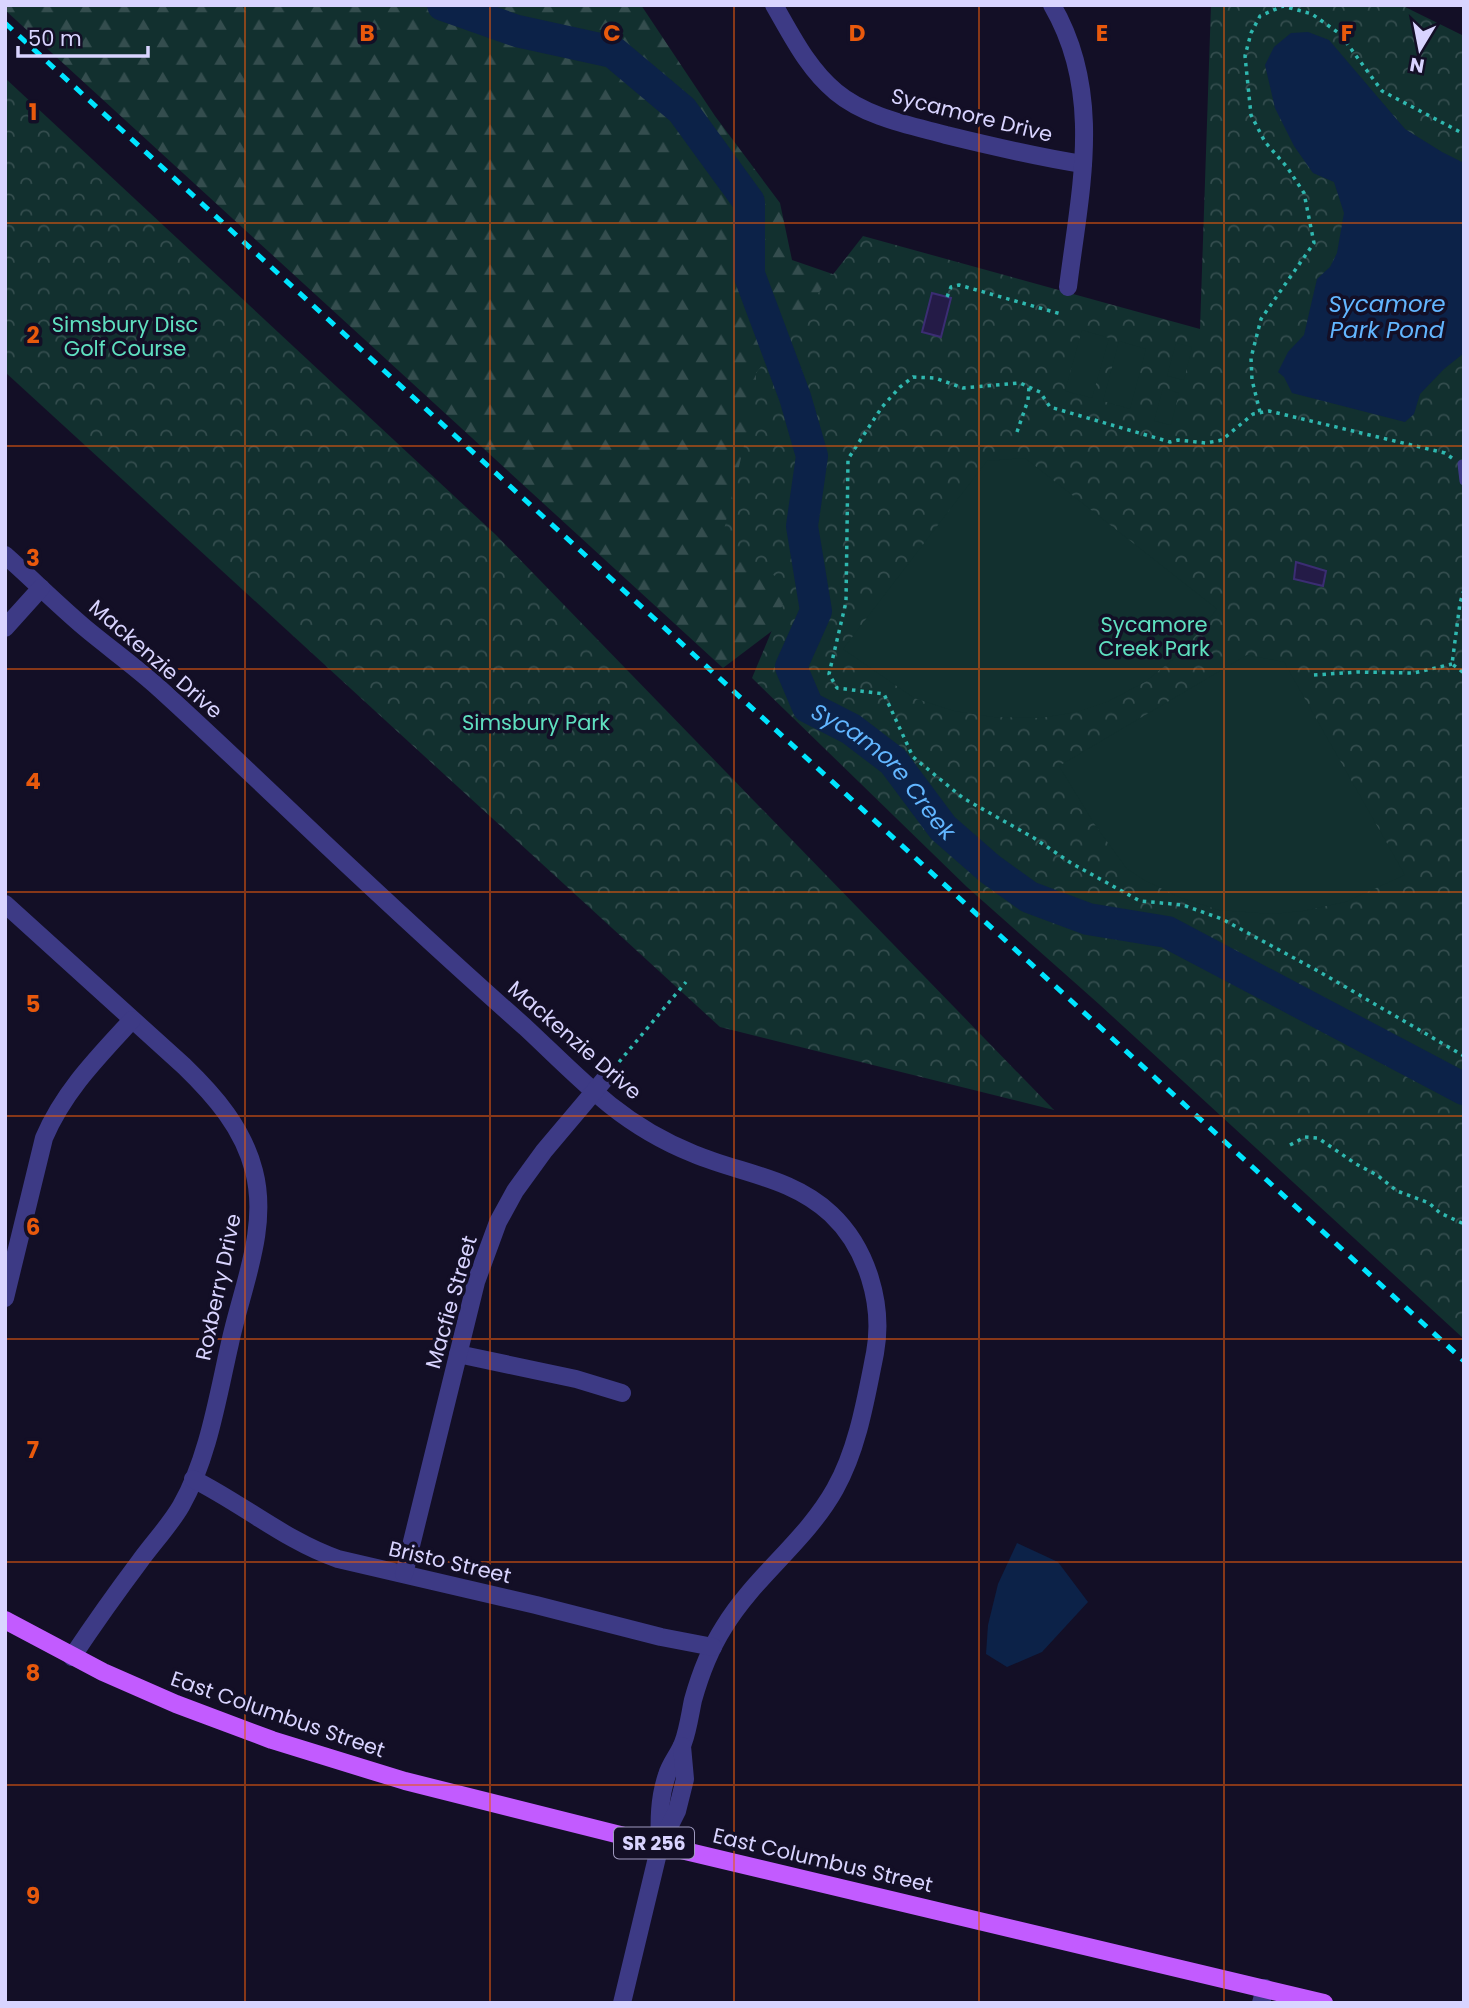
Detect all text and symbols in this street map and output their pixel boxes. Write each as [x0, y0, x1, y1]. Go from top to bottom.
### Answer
scale bar [18, 14, 147, 58]
north arrow [1385, 14, 1455, 84]
text: B [359, 17, 375, 49]
text: C [603, 17, 621, 49]
text: D [849, 17, 865, 49]
text: E [1096, 17, 1108, 49]
text: F [1341, 17, 1353, 49]
text: 50 m [28, 24, 82, 53]
text: N [1408, 51, 1427, 80]
street label: Sycamore Drive [888, 81, 1056, 149]
text: 1 [29, 96, 37, 128]
water label: Sycamore Park Pond [1328, 288, 1446, 346]
park label: Simsbury Disc Golf Course [52, 310, 198, 363]
text: 2 [26, 319, 40, 351]
text: 3 [26, 542, 40, 574]
street label: Mackenzie Drive [83, 593, 229, 725]
park label: Sycamore Creek Park [1098, 610, 1210, 663]
water label: Sycamore Creek [806, 695, 963, 848]
park label: Simsbury Park [462, 708, 610, 737]
text: 4 [25, 765, 41, 797]
street label: Mackenzie Drive [502, 974, 648, 1106]
text: 5 [26, 988, 40, 1020]
text: 6 [26, 1211, 40, 1243]
street label: Roxberry Drive [188, 1211, 248, 1363]
street label: Macfie Street [418, 1232, 484, 1372]
text: 7 [27, 1434, 39, 1466]
street label: Bristo Street [386, 1534, 514, 1590]
text: 8 [26, 1657, 40, 1689]
street label: East Columbus Street [167, 1664, 389, 1764]
street label: East Columbus Street [710, 1821, 936, 1899]
road number: SR 256 [614, 1828, 694, 1858]
text: 9 [26, 1880, 40, 1912]

